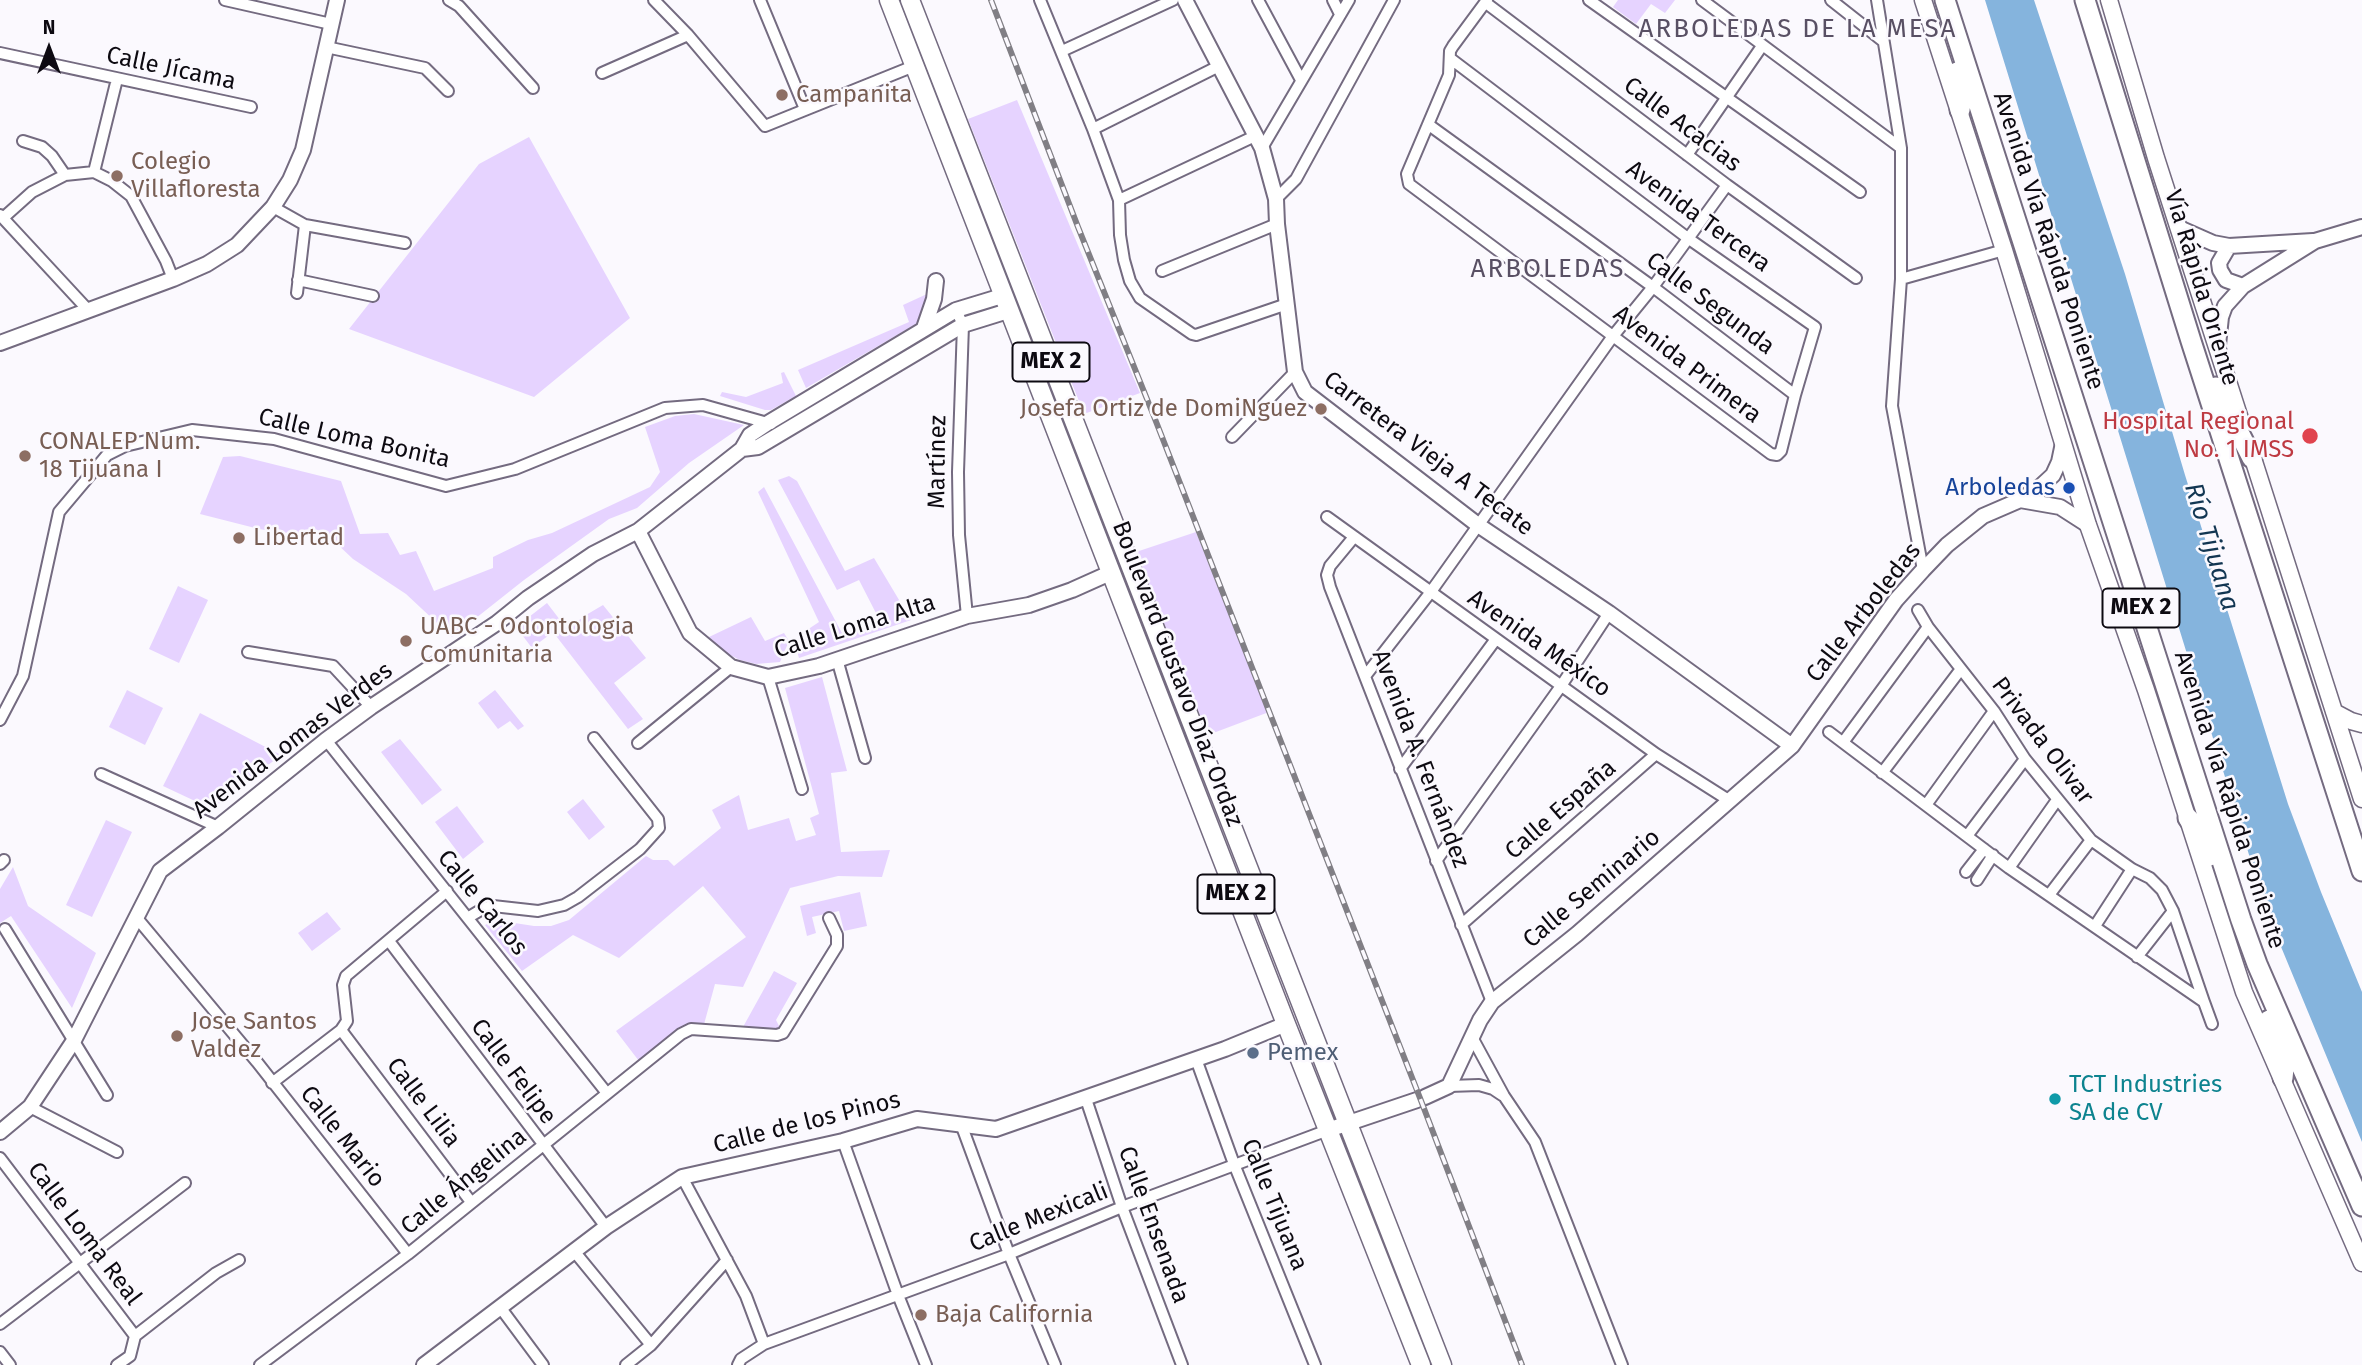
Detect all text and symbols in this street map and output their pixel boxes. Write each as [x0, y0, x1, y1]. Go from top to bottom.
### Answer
north arrow [14, 14, 84, 84]
district label: ARBOLEDAS DE LA MESA [1641, 14, 1955, 46]
text: N [43, 16, 55, 39]
street label: Calle Jícama [104, 41, 238, 97]
street label: Calle Acacias [1618, 71, 1746, 179]
place label: Campanita [796, 81, 912, 109]
marker: Campanita [774, 87, 790, 103]
street label: Avenida Vía Rápida Poniente [1986, 88, 2110, 394]
place label: Colegio Villafloresta [131, 148, 261, 204]
street label: Avenida Tercera [1620, 155, 1776, 279]
marker: Colegio Villafloresta [109, 168, 125, 184]
street label: Vía Rápida Oriente [2158, 187, 2244, 389]
street label: Calle Segunda [1640, 246, 1780, 362]
district label: ARBOLEDAS [1472, 254, 1624, 286]
street label: Avenida Primera [1607, 300, 1767, 430]
road number: MEX 2 [1012, 342, 1090, 382]
street label: Carretera Vieja A Tecate [1317, 366, 1539, 542]
place label: Josefa Ortiz de DomiNguez [1020, 395, 1307, 423]
marker: Josefa Ortiz de DomiNguez [1313, 401, 1329, 417]
street label: Calle Loma Bonita [255, 403, 453, 475]
place label: Hospital Regional No. 1 IMSS [2102, 408, 2294, 464]
street label: Martínez [923, 415, 953, 509]
marker: Hospital Regional No. 1 IMSS [2300, 426, 2320, 446]
place label: CONALEP Num. 18 Tijuana I [39, 428, 200, 484]
marker: CONALEP Num. 18 Tijuana I [17, 448, 33, 464]
place label: Arboledas [1945, 474, 2055, 502]
water label: Río Tijuana [2177, 479, 2245, 615]
marker: Arboledas [2061, 480, 2077, 496]
street label: Boulevard Gustavo Díaz Ordaz [1105, 517, 1249, 831]
place label: Libertad [253, 524, 344, 552]
marker: Libertad [231, 530, 247, 546]
street label: Calle Arboledas [1801, 538, 1927, 688]
street label: Avenida México [1462, 584, 1616, 704]
road number: MEX 2 [2102, 588, 2180, 628]
street label: Calle Loma Alta [771, 589, 939, 665]
place label: UABC - Odontologia Comunitaria [420, 613, 634, 669]
marker: UABC - Odontologia Comunitaria [398, 633, 414, 649]
street label: Avenida A. Fernández [1365, 646, 1475, 872]
street label: Avenida Vía Rápida Poniente [2167, 647, 2291, 953]
street label: Avenida Lomas Verdes [188, 657, 398, 825]
street label: Privada Olivar [1985, 672, 2099, 810]
street label: Calle España [1500, 754, 1622, 866]
street label: Calle Seminario [1518, 823, 1666, 955]
street label: Calle Carlos [431, 845, 533, 961]
road number: MEX 2 [1198, 874, 1274, 914]
place label: Jose Santos Valdez [191, 1008, 317, 1064]
street label: Calle Felipe [464, 1014, 562, 1130]
marker: Jose Santos Valdez [169, 1028, 185, 1044]
place label: Pemex [1267, 1039, 1338, 1067]
marker: Pemex [1245, 1045, 1261, 1061]
street label: Calle Lilia [380, 1052, 466, 1154]
place label: TCT Industries SA de CV [2069, 1071, 2222, 1127]
street label: Calle Mario [293, 1080, 391, 1194]
street label: Calle de los Pinos [711, 1086, 903, 1160]
marker: TCT Industries SA de CV [2047, 1091, 2063, 1107]
street label: Calle Ángelina [395, 1123, 533, 1241]
street label: Calle Tijuana [1235, 1135, 1313, 1275]
street label: Calle Ensenada [1111, 1143, 1195, 1307]
street label: Calle Loma Real [21, 1157, 147, 1311]
street label: Calle Mexicali [965, 1177, 1113, 1259]
place label: Baja California [935, 1301, 1093, 1329]
marker: Baja California [913, 1307, 929, 1323]

